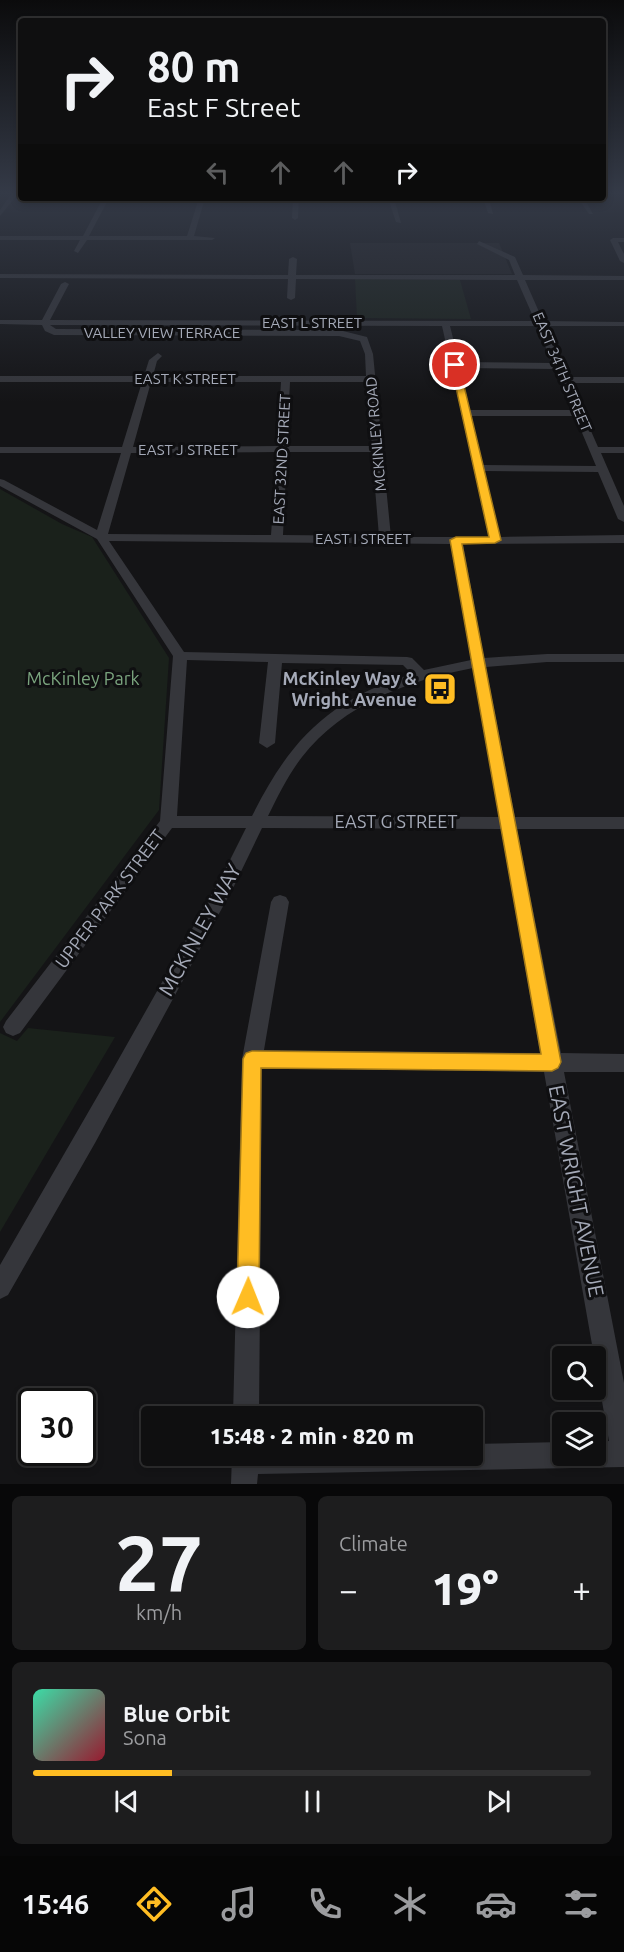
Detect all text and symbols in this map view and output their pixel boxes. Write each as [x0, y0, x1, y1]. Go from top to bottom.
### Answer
icon: right [48, 42, 126, 120]
text: 80 m [147, 43, 241, 90]
text: East F Street [147, 92, 300, 122]
icon: left [201, 156, 234, 189]
icon: ahead [264, 156, 297, 189]
icon: ahead [327, 156, 360, 189]
icon: right [390, 156, 423, 189]
street label: EAST 34TH STREET [530, 310, 596, 435]
street label: EAST L STREET [262, 314, 363, 331]
street label: VALLEY VIEW TERRACE [84, 324, 240, 341]
pin [429, 339, 480, 390]
icon: arrive [438, 348, 471, 381]
street label: EAST K STREET [134, 370, 236, 387]
street label: MCKINLEY ROAD [362, 376, 389, 492]
street label: EAST 32ND STREET [270, 393, 293, 525]
street label: EAST J STREET [138, 441, 239, 458]
street label: EAST I STREET [315, 530, 412, 547]
park label: McKinley Park [26, 668, 140, 688]
place label: McKinley Way & Wright Avenue [282, 668, 418, 709]
bus stop icon: McKinley Way & Wright Avenue [422, 671, 458, 707]
street label: EAST G STREET [335, 811, 457, 831]
street label: UPPER PARK STREET [51, 825, 168, 972]
street label: MCKINLEY WAY [153, 859, 245, 1000]
street label: EAST WRIGHT AVENUE [545, 1083, 609, 1299]
position arrow [216, 1265, 280, 1329]
map controls [552, 1346, 606, 1466]
button: search [552, 1346, 606, 1400]
speed limit sign: 30 [18, 1388, 96, 1466]
button: layers [552, 1412, 606, 1466]
text: 15:48 · 2 min · 820 m [210, 1423, 414, 1448]
text: 27 [115, 1518, 203, 1606]
text: Climate [339, 1532, 408, 1555]
text: 19° [431, 1563, 499, 1614]
text: − [339, 1571, 358, 1608]
text: + [572, 1571, 591, 1608]
text: km/h [136, 1601, 182, 1624]
text: Blue Orbit [123, 1701, 230, 1726]
text: Sona [123, 1726, 167, 1749]
icon: previous [110, 1785, 143, 1818]
icon: pause [296, 1785, 329, 1818]
icon: next [482, 1785, 515, 1818]
icon: directions [133, 1883, 175, 1925]
icon: music [218, 1883, 260, 1925]
icon: phone [304, 1883, 346, 1925]
icon: climate [389, 1883, 431, 1925]
icon: car [475, 1883, 517, 1925]
icon: filters [560, 1883, 602, 1925]
text: 15:46 [22, 1889, 89, 1919]

